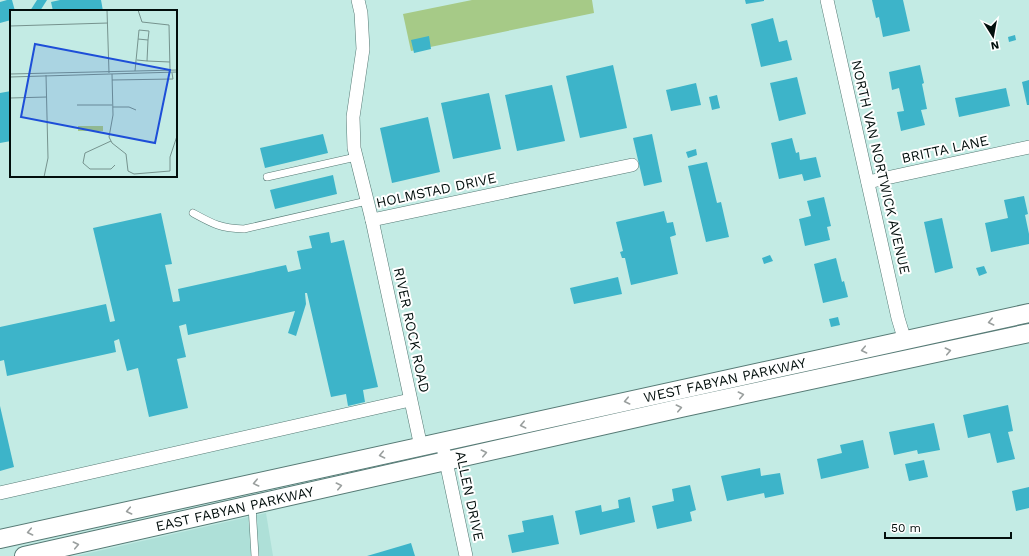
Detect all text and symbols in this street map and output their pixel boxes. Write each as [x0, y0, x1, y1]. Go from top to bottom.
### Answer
inset map [10, 10, 177, 177]
north arrow [973, 16, 1013, 56]
text: N [990, 38, 1000, 52]
street label: NORTH VAN NORTWICK AVENUE [849, 58, 913, 276]
street label: BRITTA LANE [900, 132, 990, 166]
street label: HOLMSTAD DRIVE [374, 169, 498, 211]
street label: RIVER ROCK ROAD [391, 266, 433, 394]
one-way arrow [988, 317, 994, 325]
one-way arrow [861, 345, 867, 353]
one-way arrow [945, 347, 952, 355]
street label: WEST FABYAN PARKWAY [642, 354, 807, 405]
one-way arrow [737, 392, 744, 400]
one-way arrow [624, 396, 631, 404]
one-way arrow [676, 405, 682, 413]
one-way arrow [520, 420, 526, 428]
one-way arrow [481, 449, 487, 457]
one-way arrow [379, 450, 386, 459]
street label: ALLEN DRIVE [453, 450, 487, 542]
one-way arrow [252, 479, 259, 487]
one-way arrow [336, 482, 342, 490]
street label: EAST FABYAN PARKWAY [154, 483, 315, 534]
one-way arrow [125, 506, 132, 514]
scale bar [885, 514, 1011, 540]
text: 50 m [891, 521, 921, 535]
one-way arrow [27, 528, 34, 536]
one-way arrow [73, 541, 79, 549]

